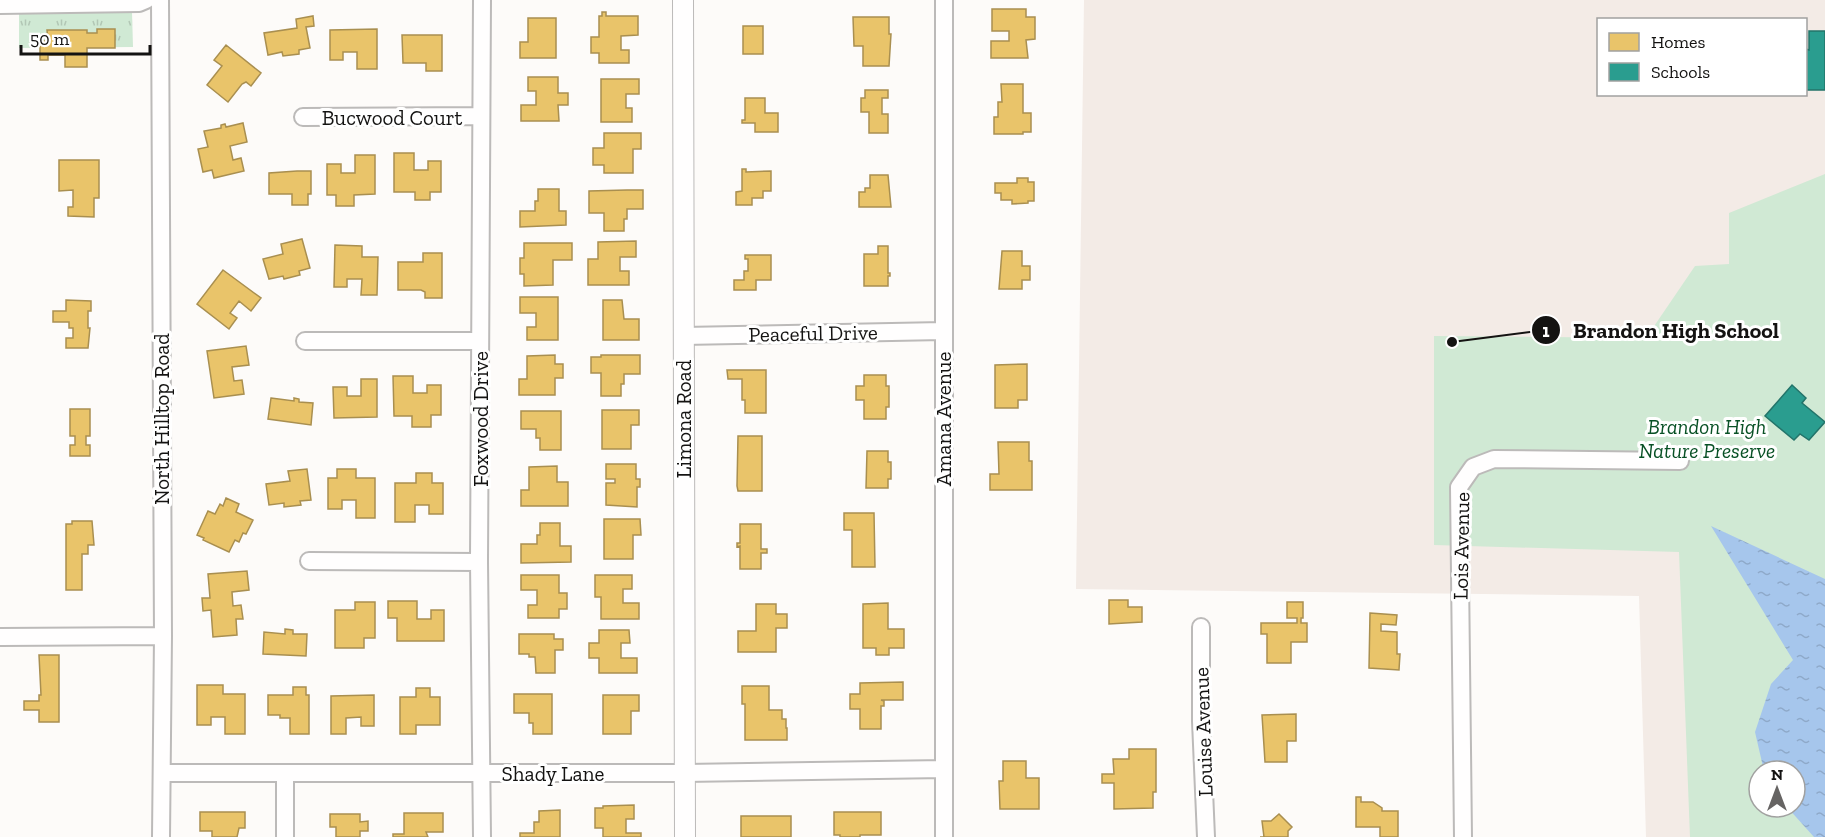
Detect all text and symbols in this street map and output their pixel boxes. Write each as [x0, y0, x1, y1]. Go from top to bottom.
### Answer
scale bar [21, 18, 150, 56]
legend [1597, 18, 1807, 96]
text: 50 m [30, 28, 70, 50]
text: Homes [1651, 31, 1705, 53]
text: Schools [1651, 61, 1710, 83]
street label: Bucwood Court [322, 105, 462, 130]
callout: Brandon High School [1531, 310, 1791, 350]
text: Brandon High School [1573, 317, 1779, 344]
street label: Peaceful Drive [748, 319, 878, 347]
text: 1 [1542, 320, 1550, 342]
street label: North Hilltop Road [149, 333, 174, 505]
street label: Foxwood Drive [468, 351, 493, 487]
street label: Amana Avenue [931, 352, 956, 486]
street label: Limona Road [671, 359, 696, 478]
park label: Brandon High Nature Preserve [1639, 414, 1775, 463]
street label: Lois Avenue [1448, 492, 1474, 600]
street label: Louise Avenue [1188, 667, 1218, 797]
north arrow [1747, 759, 1807, 819]
street label: Shady Lane [502, 761, 605, 786]
text: N [1771, 765, 1783, 784]

